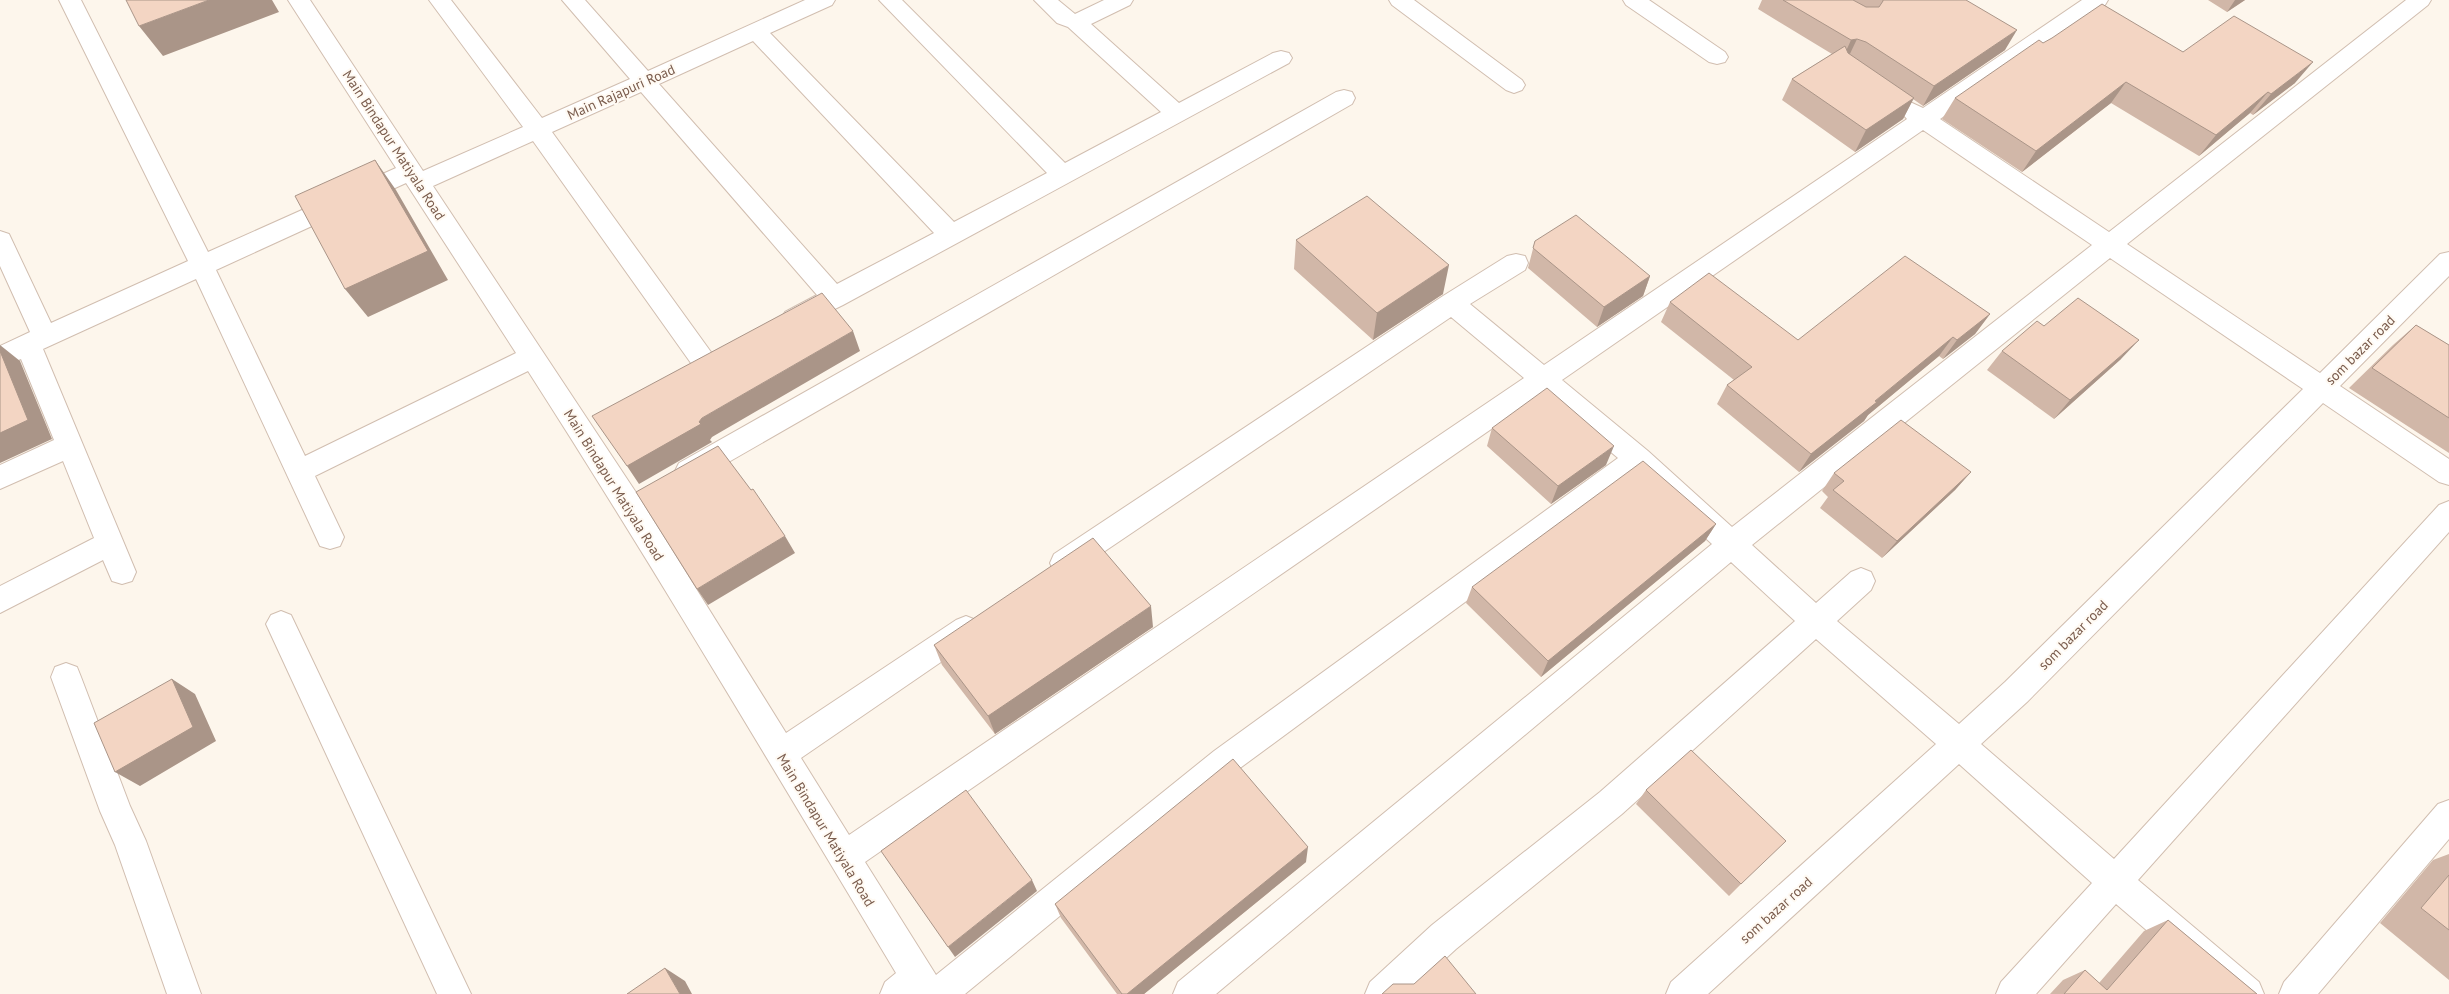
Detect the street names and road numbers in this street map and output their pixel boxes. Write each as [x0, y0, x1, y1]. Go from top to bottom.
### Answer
street label: Main Rajapuri Road [564, 60, 678, 124]
street label: Main Bindapur Matiyala Road [339, 67, 449, 223]
street label: som bazar road [2321, 311, 2399, 389]
street label: Main Bindapur Matiyala Road [560, 406, 668, 564]
street label: som bazar road [2034, 596, 2112, 674]
street label: Main Bindapur Matiyala Road [773, 750, 879, 910]
street label: som bazar road [1736, 873, 1816, 947]

